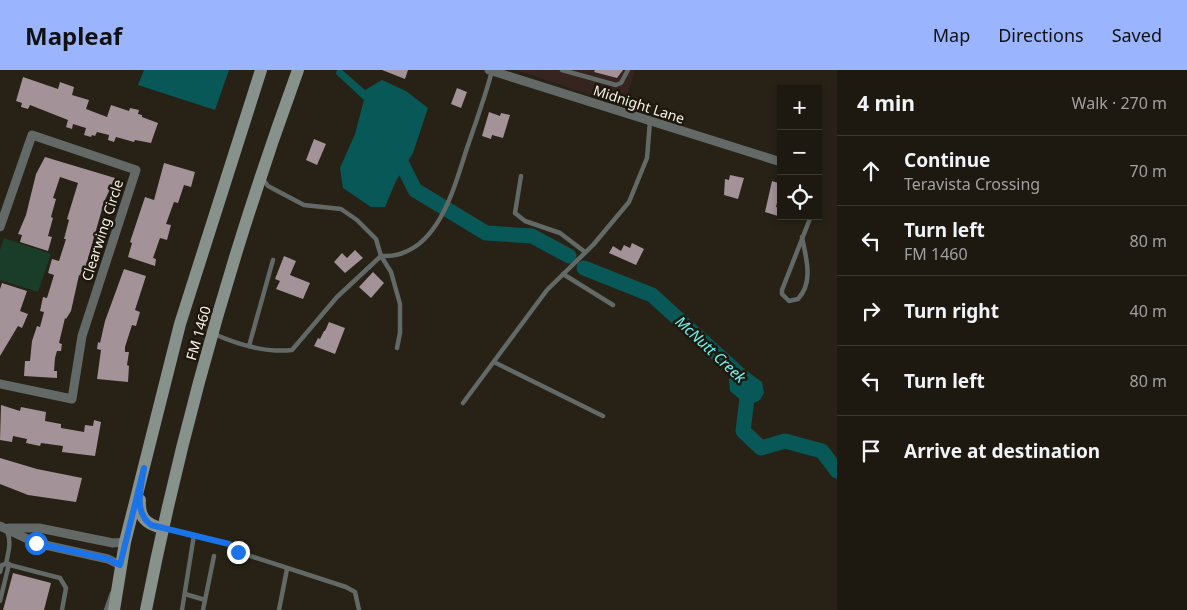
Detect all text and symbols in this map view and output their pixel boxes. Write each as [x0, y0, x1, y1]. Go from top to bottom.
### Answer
text: Mapleaf [25, 19, 122, 52]
text: Map [933, 23, 970, 47]
text: Directions [998, 23, 1084, 47]
text: Saved [1112, 23, 1162, 47]
street label: Midnight Lane [591, 80, 687, 128]
map controls [777, 85, 822, 220]
button: + [777, 85, 822, 130]
text: 4 min [857, 89, 915, 117]
text: Walk · 270 m [1072, 92, 1167, 114]
button: − [777, 130, 822, 175]
text: Continue [904, 147, 990, 173]
icon: ahead [857, 157, 885, 185]
text: 70 m [1130, 160, 1167, 182]
text: Teravista Crossing [904, 173, 1040, 195]
button: locate [777, 175, 822, 220]
street label: Clearwing Circle [77, 177, 127, 283]
text: Turn left [904, 217, 985, 243]
icon: left [857, 227, 885, 255]
text: 80 m [1130, 230, 1167, 252]
text: FM 1460 [904, 243, 968, 265]
icon: right [857, 297, 885, 325]
text: Turn right [904, 298, 999, 324]
text: 40 m [1130, 300, 1167, 322]
street label: FM 1460 [181, 304, 215, 362]
water label: McNutt Creek [671, 311, 751, 387]
icon: left [857, 367, 885, 395]
text: Turn left [904, 368, 985, 394]
text: 80 m [1130, 370, 1167, 392]
icon: arrive [857, 437, 885, 465]
text: Arrive at destination [904, 438, 1100, 464]
route start [25, 532, 48, 555]
route end [227, 541, 250, 564]

